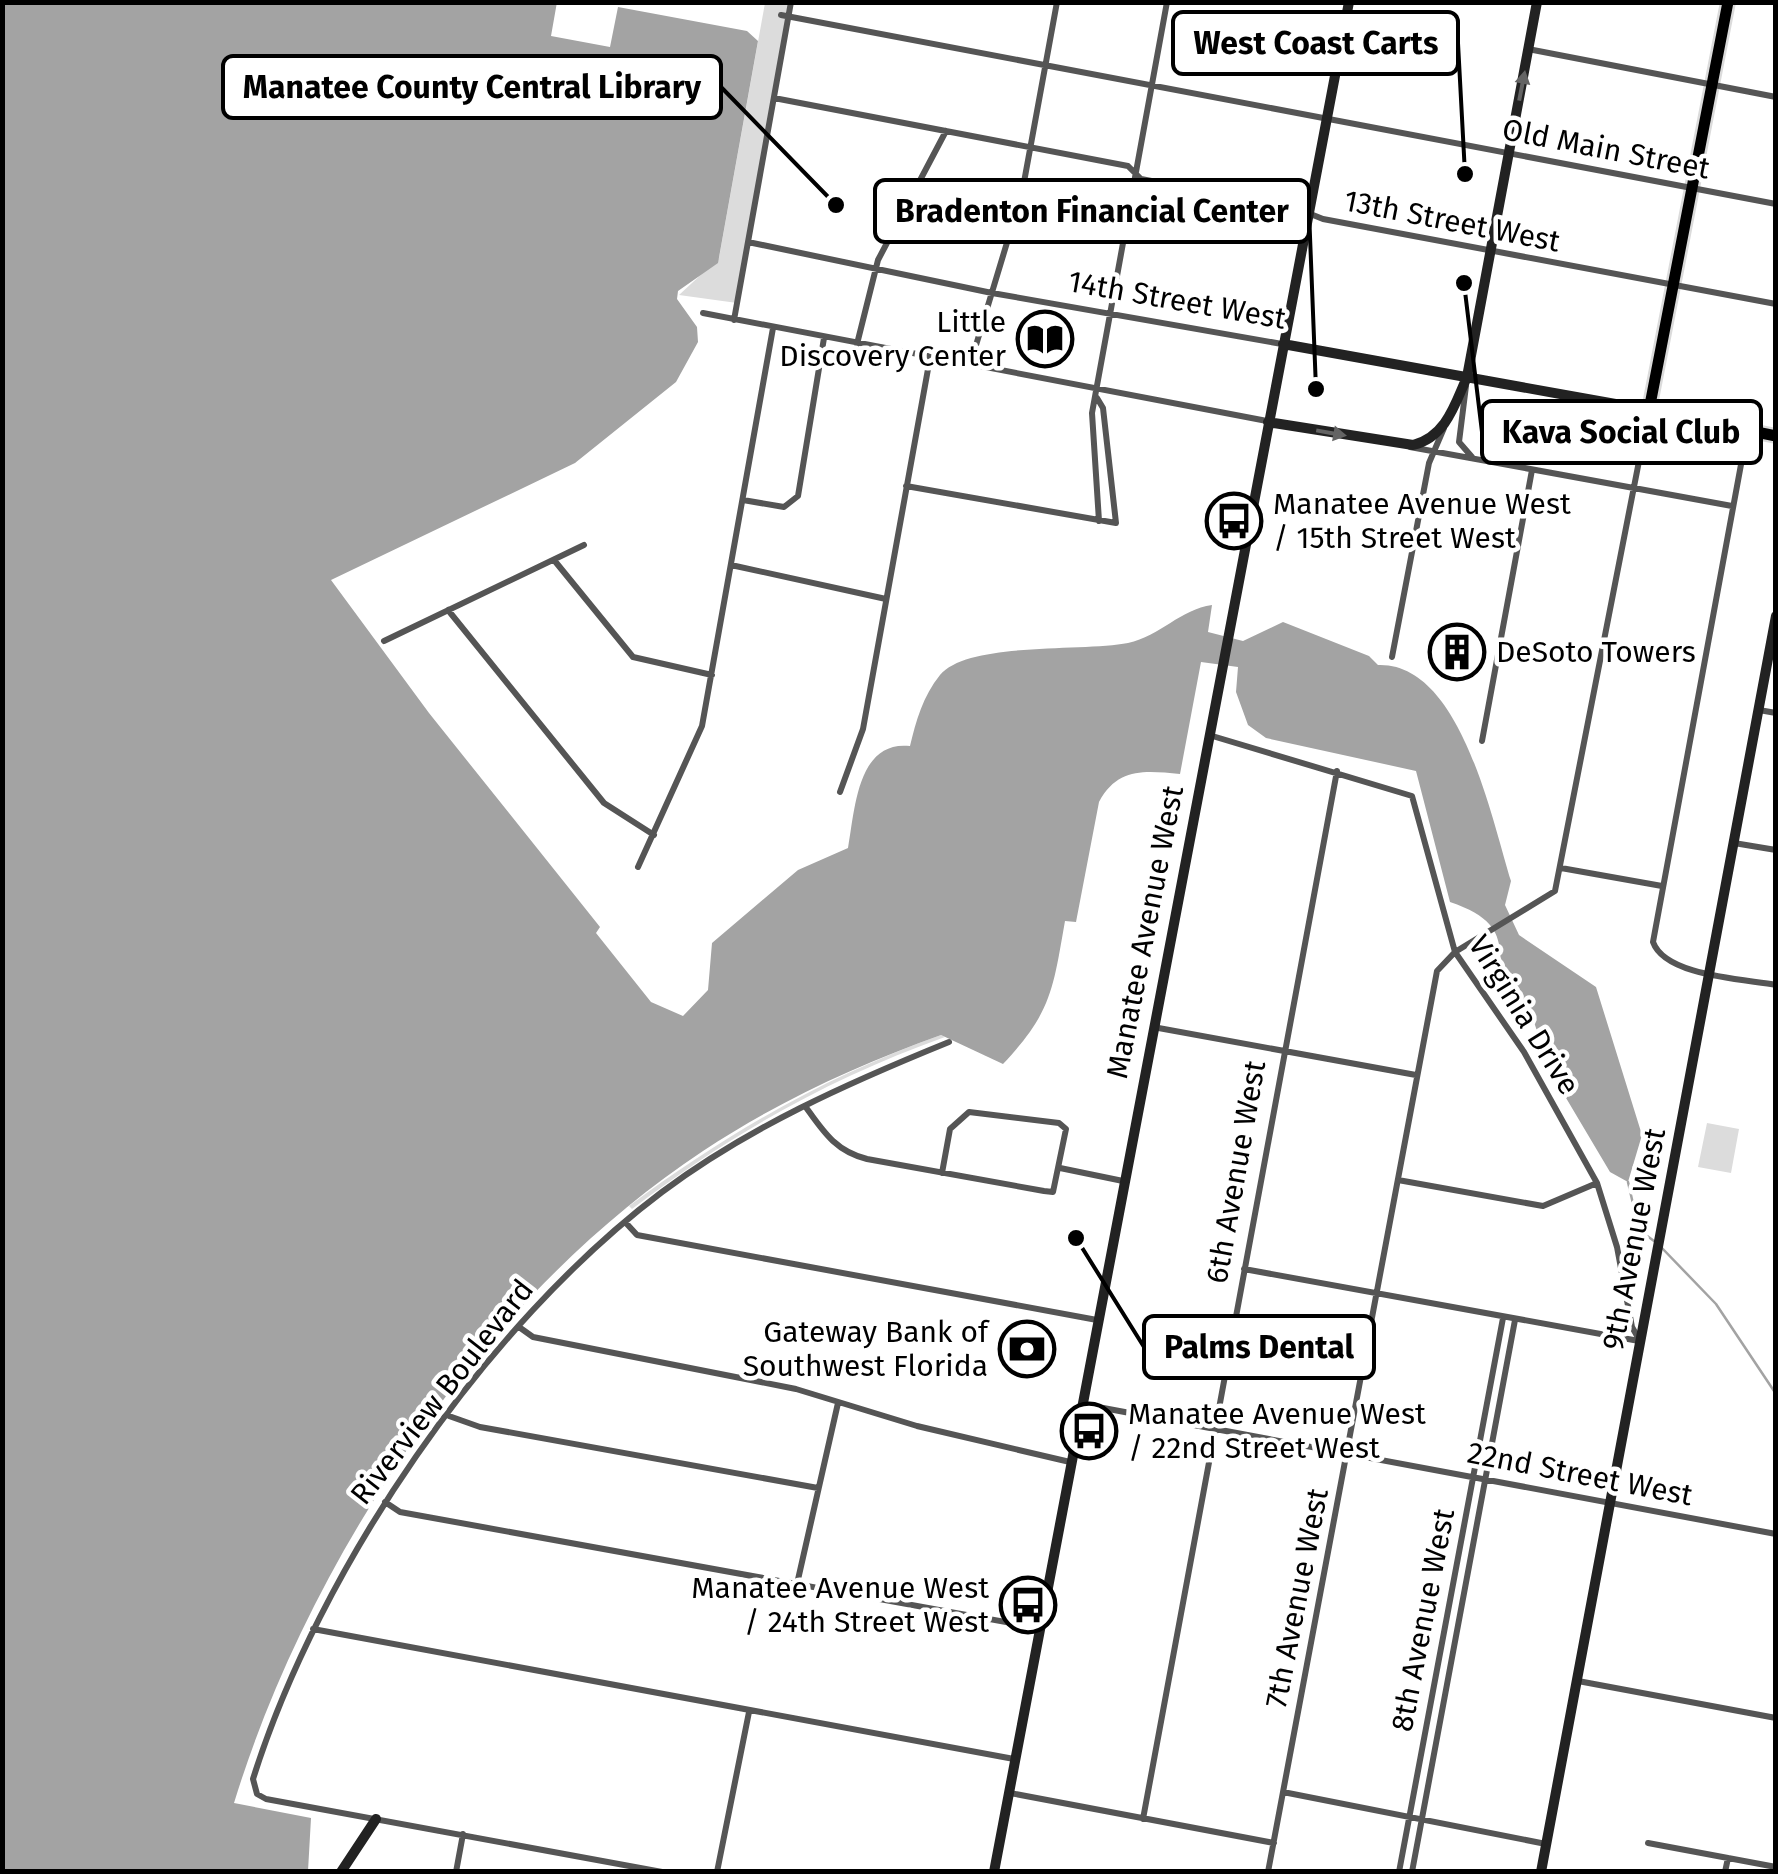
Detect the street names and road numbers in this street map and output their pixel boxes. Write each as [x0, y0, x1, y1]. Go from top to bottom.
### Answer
street label: Old Main Street [1499, 111, 1713, 187]
street label: 13th Street West [1341, 182, 1563, 260]
street label: 14th Street West [1065, 263, 1289, 337]
street label: Manatee Avenue West [1099, 782, 1191, 1082]
street label: Virginia Drive [1461, 929, 1587, 1101]
street label: 6th Avenue West [1199, 1058, 1273, 1286]
street label: 9th Avenue West [1595, 1125, 1673, 1353]
street label: Riverview Boulevard [343, 1272, 541, 1512]
street label: 22nd Street West [1465, 1435, 1696, 1513]
street label: 7th Avenue West [1258, 1485, 1336, 1711]
street label: 8th Avenue West [1384, 1505, 1462, 1734]

